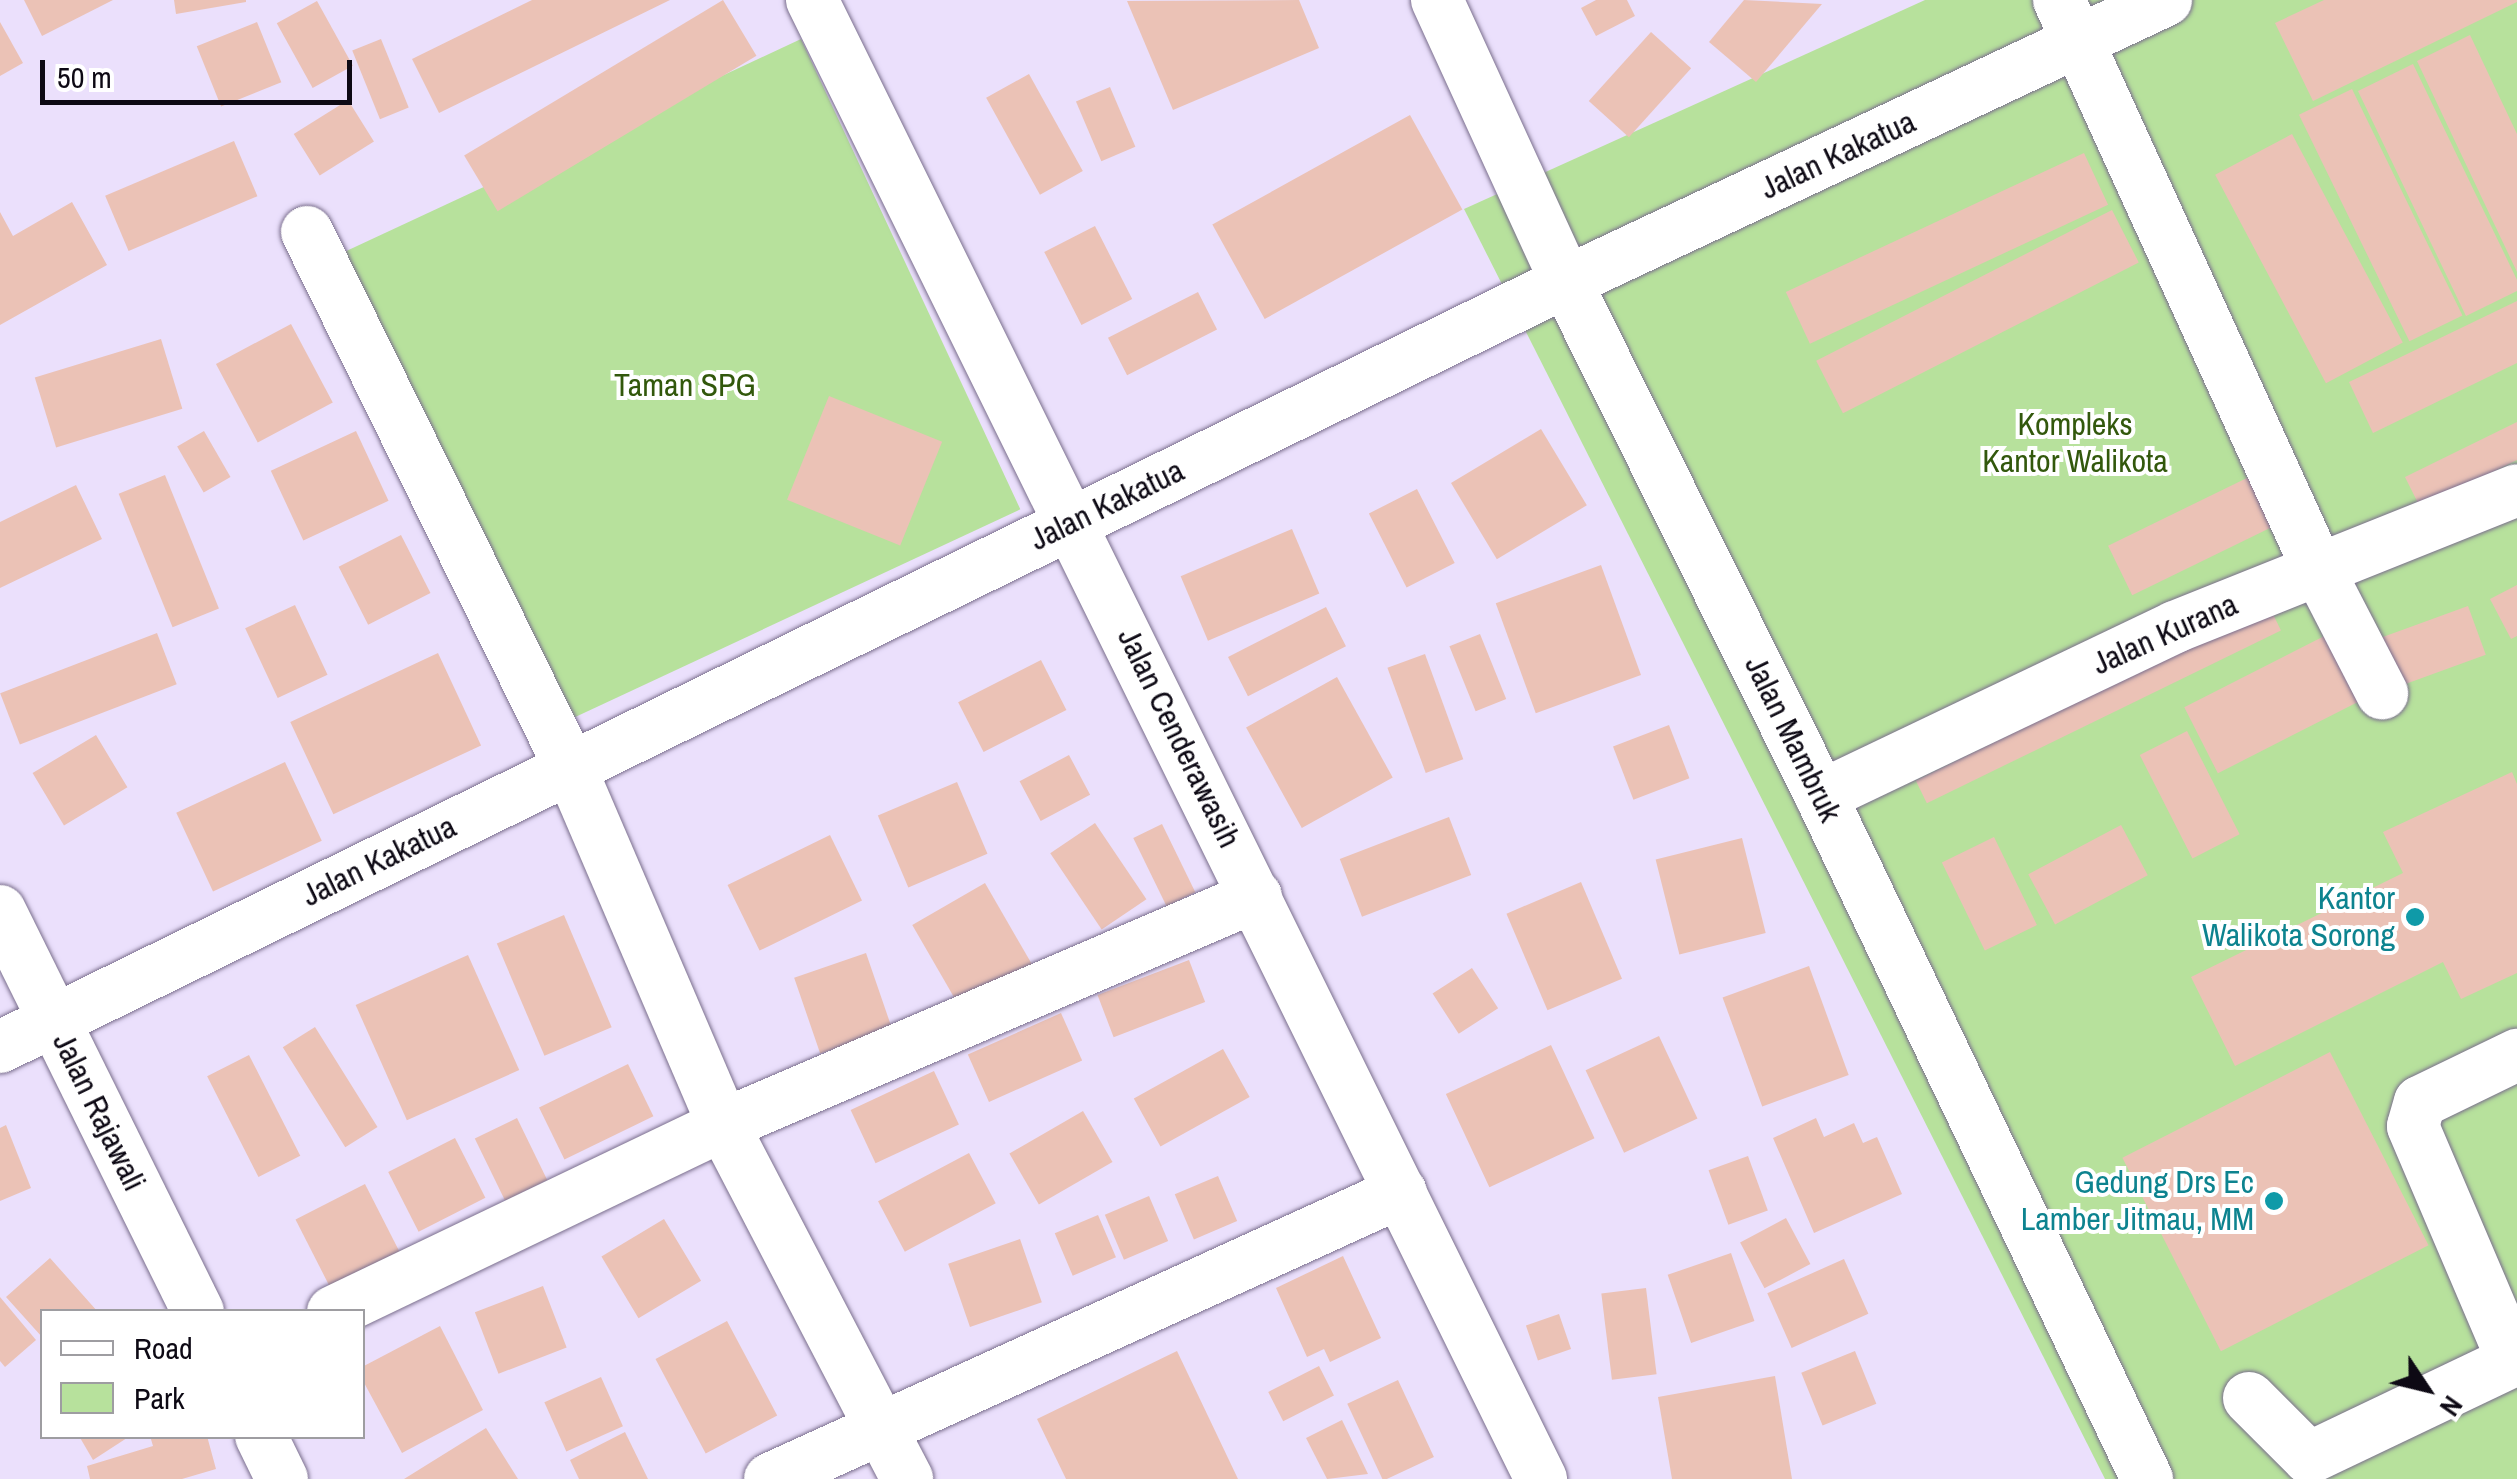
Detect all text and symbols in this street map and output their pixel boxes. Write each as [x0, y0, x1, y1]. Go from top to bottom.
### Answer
scale bar [45, 40, 358, 102]
text: 50 m [57, 57, 112, 97]
street label: Jalan Kakatua [1755, 102, 1921, 208]
park label: Taman SPG [614, 366, 756, 404]
park label: Kompleks Kantor Walikota [1982, 406, 2168, 481]
street label: Jalan Kakatua [1024, 451, 1190, 559]
street label: Jalan Kurana [2087, 585, 2243, 683]
street label: Jalan Cenderawasih [1109, 622, 1249, 854]
street label: Jalan Mambruk [1736, 650, 1850, 828]
street label: Jalan Kakatua [296, 807, 462, 915]
place label: Kantor Walikota Sorong [2202, 880, 2395, 955]
marker: Kantor Walikota Sorong [2404, 906, 2426, 928]
street label: Jalan Rajawali [44, 1027, 154, 1197]
place label: Gedung Drs Ec Lamber Jitmau, MM [2021, 1164, 2254, 1239]
marker: Gedung Drs Ec Lamber Jitmau, MM [2263, 1190, 2285, 1212]
legend [40, 1309, 365, 1439]
text: Road [134, 1328, 193, 1368]
north arrow [2377, 1339, 2477, 1439]
text: Park [134, 1378, 185, 1418]
text: N [2431, 1389, 2472, 1424]

